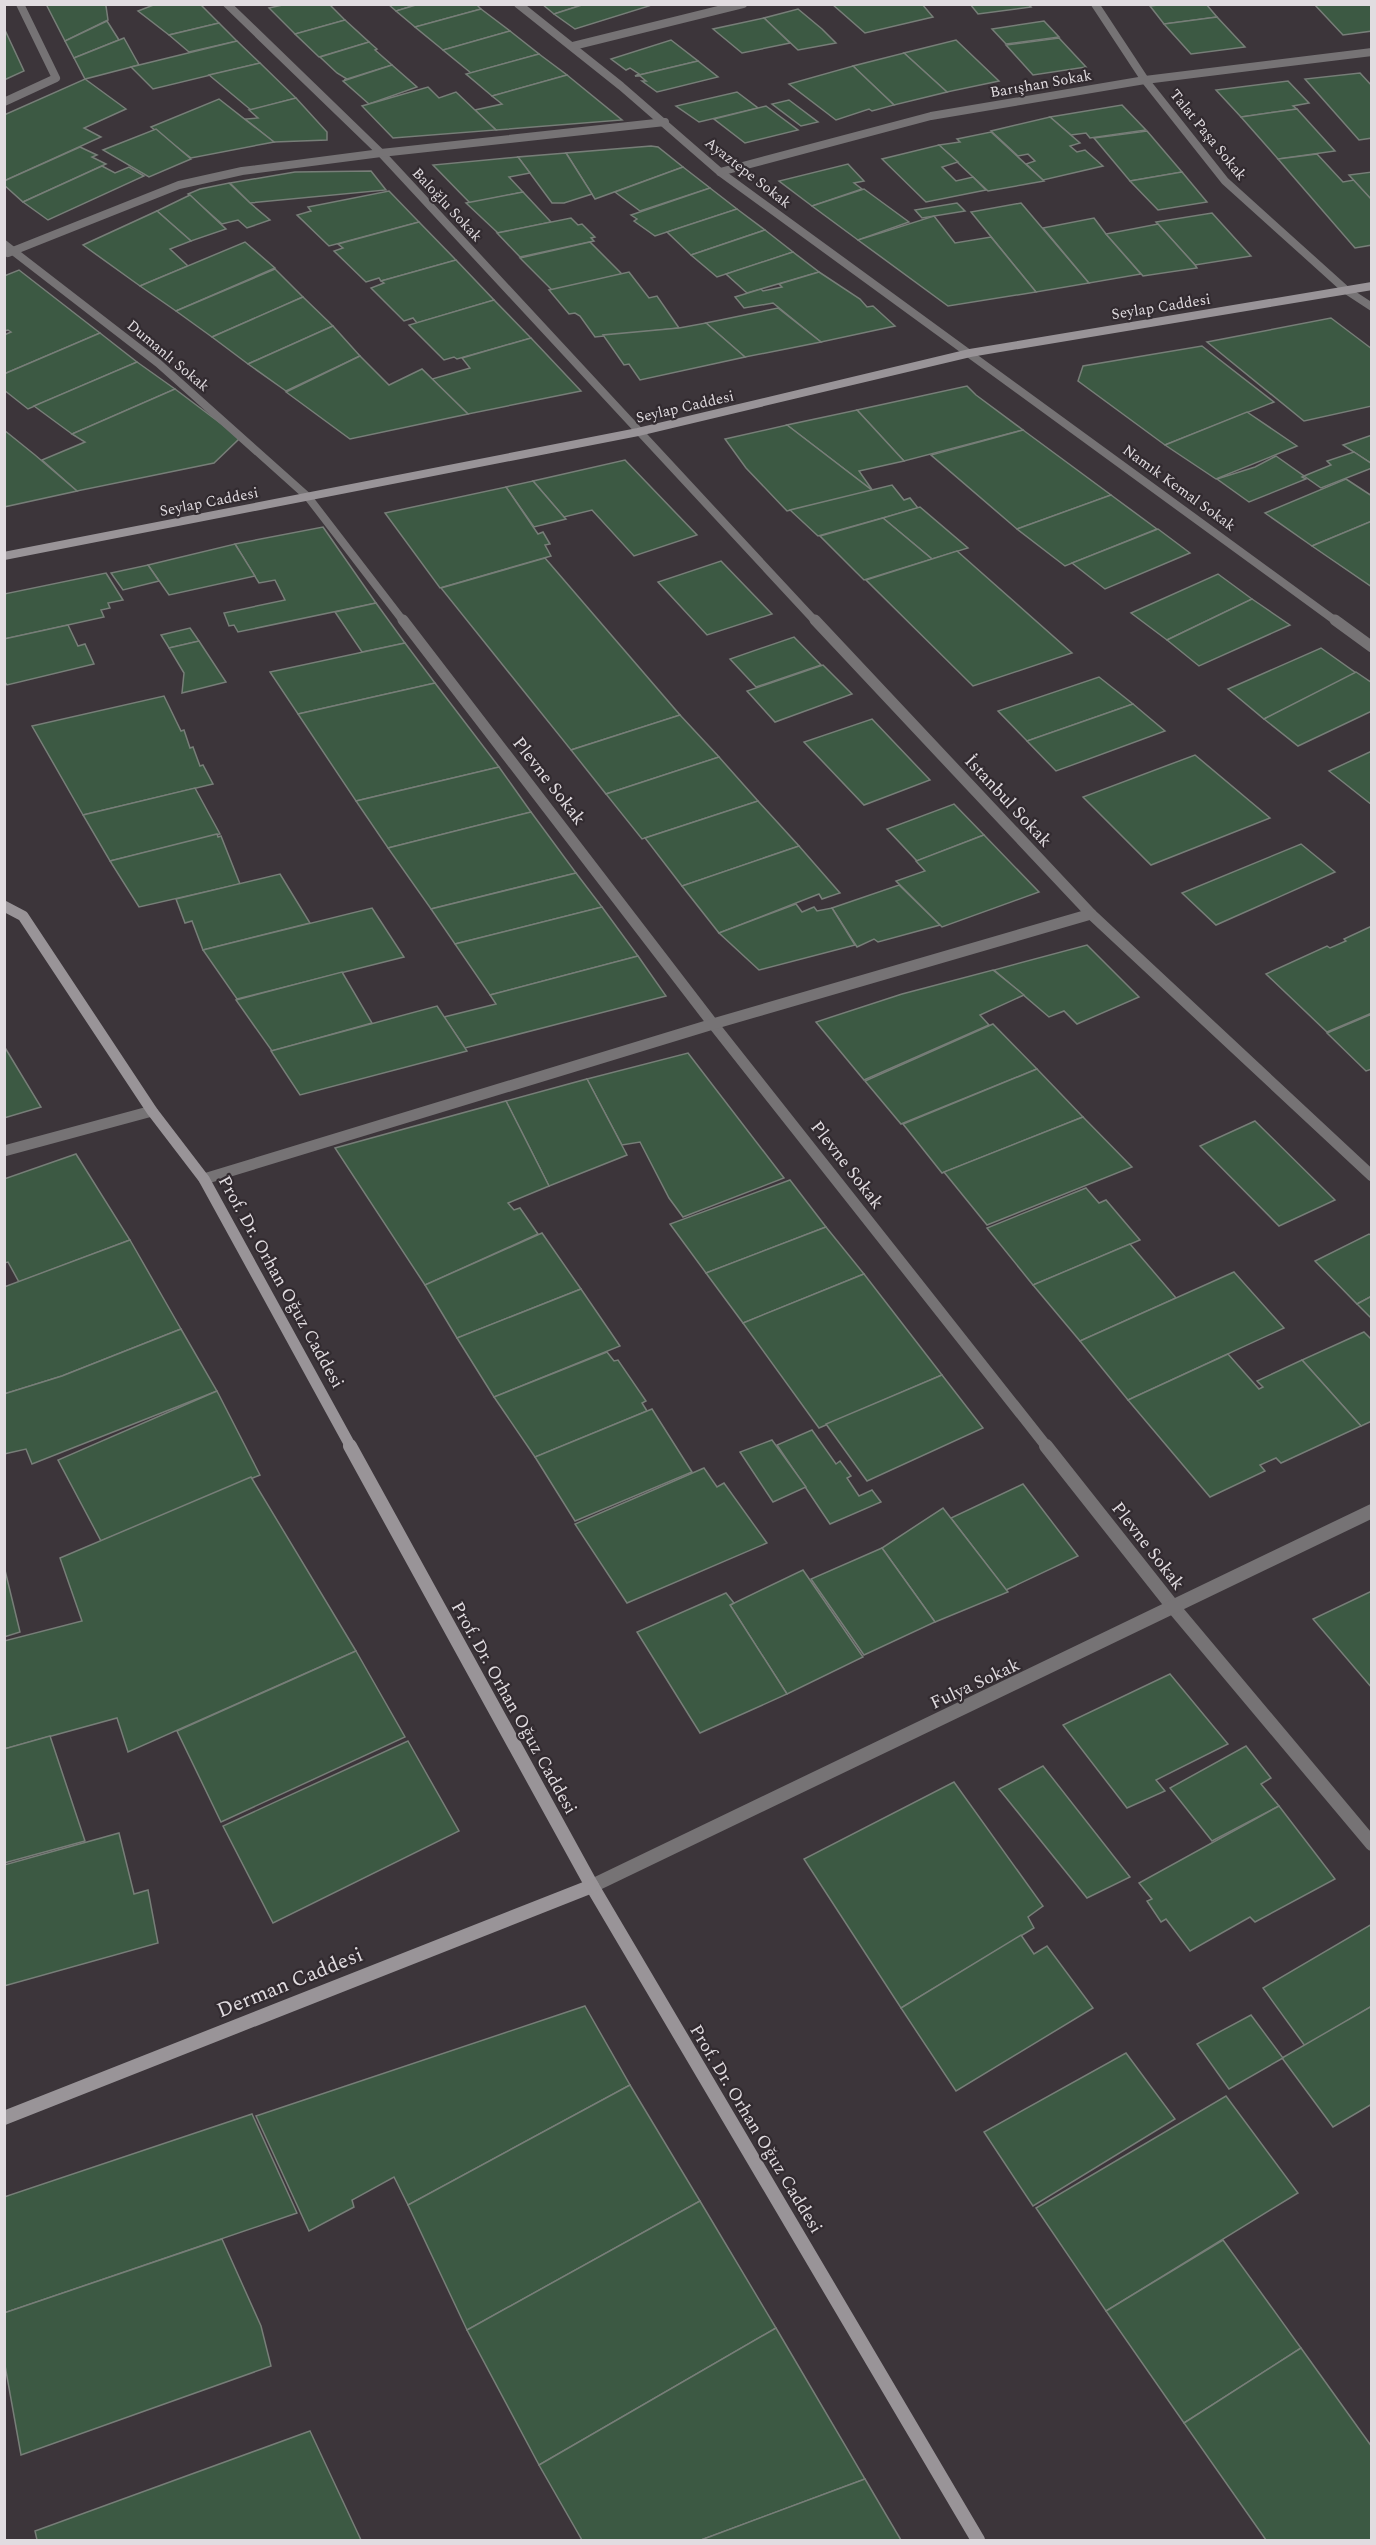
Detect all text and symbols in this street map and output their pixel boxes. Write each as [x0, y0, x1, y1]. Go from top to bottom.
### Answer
street label: Barışhan Sokak [988, 64, 1094, 104]
street label: Talat Paşa Sokak [1164, 84, 1252, 186]
street label: Ayaztepe Sokak [700, 132, 796, 214]
street label: Baloğlu Sokak [406, 163, 488, 247]
street label: Seylap Caddesi [1110, 288, 1212, 326]
street label: Dumanlı Sokak [122, 314, 214, 398]
street label: Seylap Caddesi [634, 385, 736, 429]
street label: Namık Kemal Sokak [1118, 439, 1240, 537]
street label: Seylap Caddesi [158, 481, 260, 523]
street label: Plevne Sokak [506, 731, 592, 831]
street label: İstanbul Sokak [958, 749, 1058, 853]
street label: Plevne Sokak [804, 1115, 890, 1215]
street label: Prof. Dr. Orhan Oğuz Caddesi [211, 1171, 351, 1393]
street label: Plevne Sokak [1105, 1496, 1191, 1596]
street label: Prof. Dr. Orhan Oğuz Caddesi [444, 1597, 584, 1819]
street label: Fulya Sokak [926, 1651, 1024, 1717]
street label: Derman Caddesi [212, 1939, 368, 2027]
street label: Prof. Dr. Orhan Oğuz Caddesi [683, 2019, 829, 2239]

